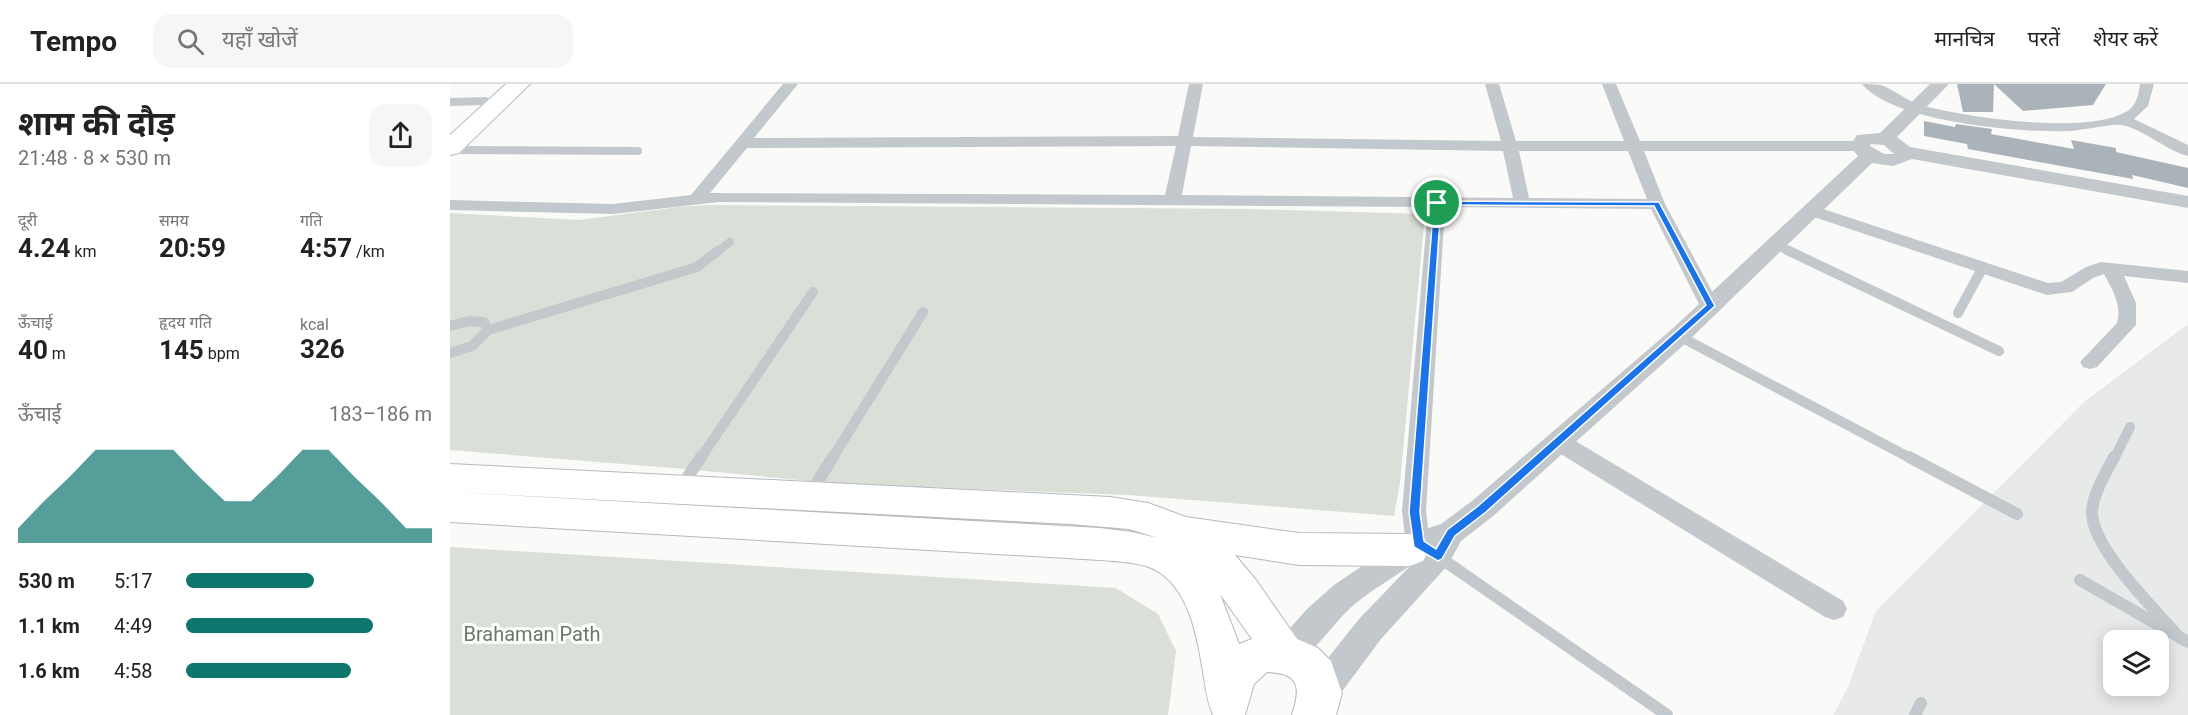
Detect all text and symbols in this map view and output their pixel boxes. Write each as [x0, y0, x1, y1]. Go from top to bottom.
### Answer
search box [153, 14, 573, 68]
text: Tempo [30, 25, 117, 58]
icon: search [174, 25, 207, 58]
text: यहाँ खोजें [222, 27, 298, 52]
text: मानचित्र [1934, 27, 1995, 51]
text: परतें [2028, 27, 2060, 51]
text: शेयर करें [2093, 27, 2158, 51]
text: शाम की दौड़ [18, 104, 175, 143]
button: share [369, 104, 432, 167]
text: 21:48 · 8 × 530 m [18, 146, 171, 170]
pin [1411, 177, 1462, 228]
icon: arrive [1420, 186, 1453, 219]
text: दूरी [18, 211, 37, 230]
text: समय [159, 211, 189, 230]
text: गति [300, 211, 322, 230]
text: 4.24 [18, 233, 70, 263]
text: 20:59 [159, 233, 226, 263]
text: 4:57 [300, 233, 352, 263]
text: km [70, 242, 96, 261]
text: /km [352, 242, 385, 261]
text: ऊँचाई [18, 313, 53, 332]
text: हृदय गति [159, 313, 212, 332]
text: kcal [300, 315, 329, 334]
text: 326 [300, 334, 345, 364]
text: 40 [18, 335, 48, 365]
text: 145 [159, 335, 204, 365]
text: m [48, 344, 66, 363]
text: bpm [204, 344, 240, 363]
text: ऊँचाई [18, 402, 61, 426]
text: 183–186 m [329, 402, 432, 426]
text: 530 m [18, 569, 75, 593]
text: 5:17 [114, 569, 153, 593]
text: 1.1 km [18, 614, 80, 638]
text: 4:49 [114, 614, 153, 638]
park label: Brahaman Path [464, 622, 601, 646]
map controls [2103, 630, 2169, 696]
button: layers [2103, 630, 2169, 696]
text: 1.6 km [18, 659, 80, 683]
text: 4:58 [114, 659, 153, 683]

